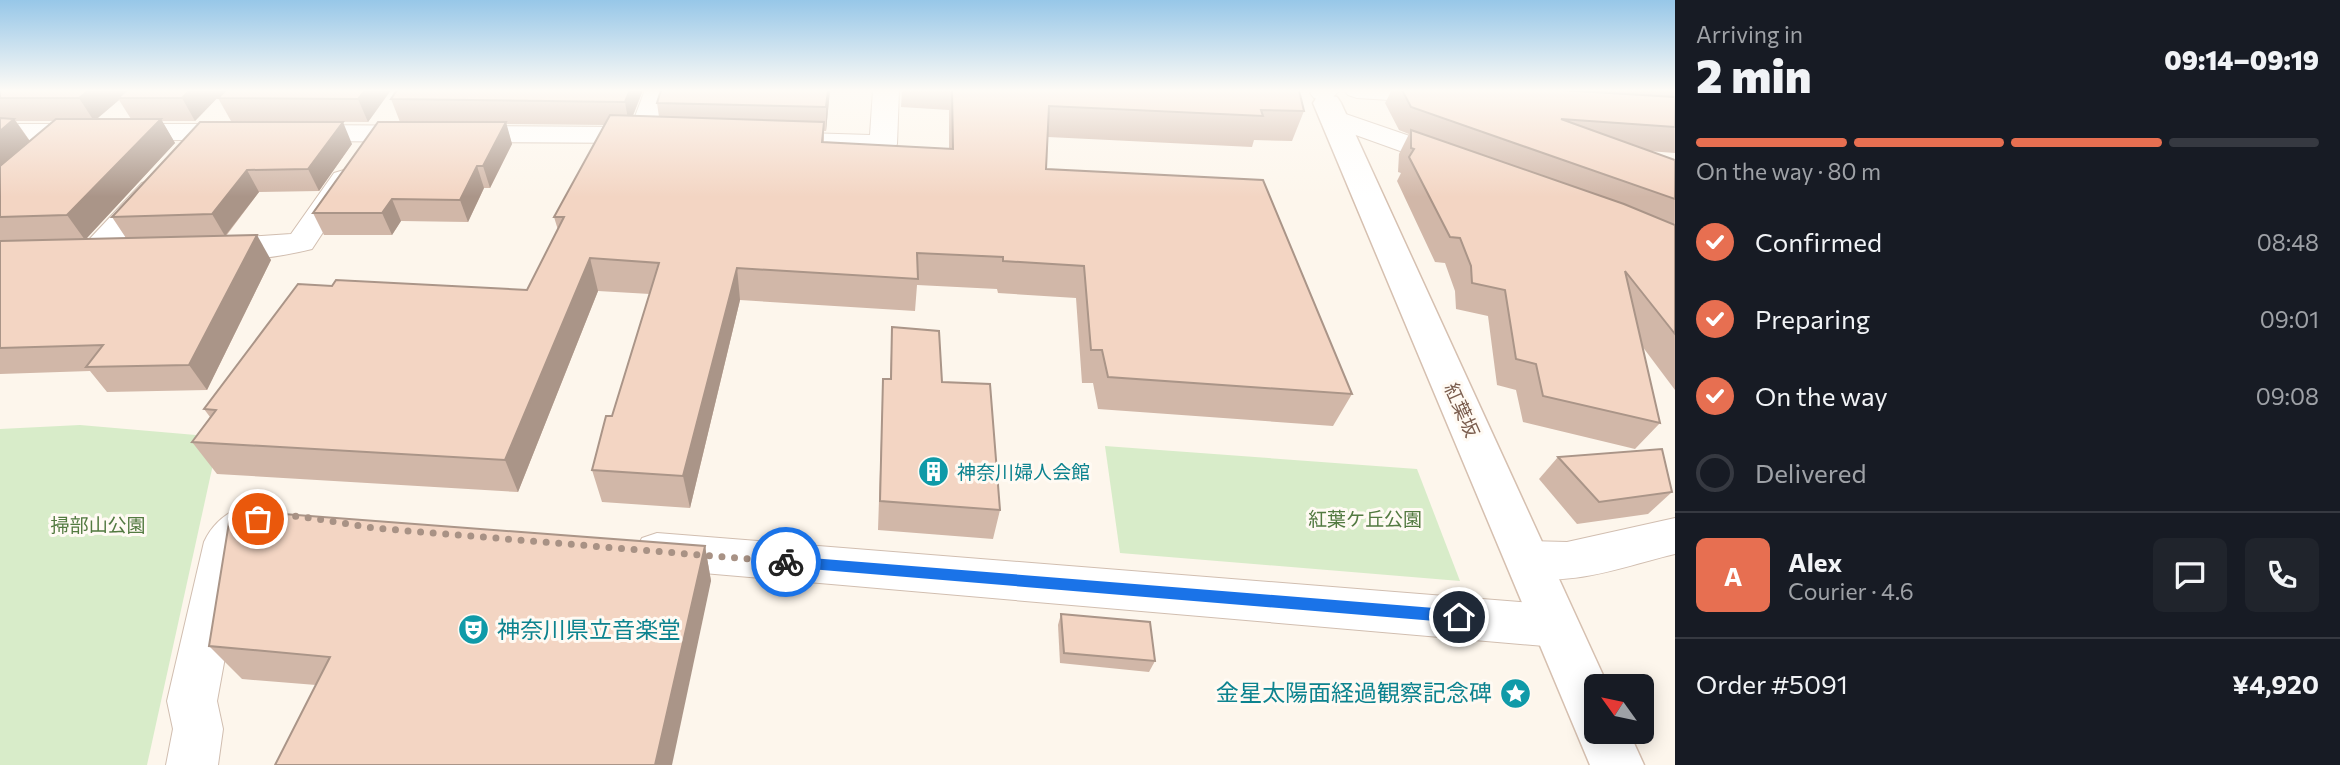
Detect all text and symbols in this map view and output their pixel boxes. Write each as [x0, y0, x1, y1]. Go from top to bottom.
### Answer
text: Arriving in [1696, 20, 1803, 48]
text: 09:14–09:19 [2164, 44, 2319, 75]
text: 2 min [1696, 46, 1812, 102]
text: On the way · 80 m [1696, 157, 1881, 185]
icon: check [1696, 223, 1734, 261]
text: Confirmed [1755, 226, 1882, 257]
text: 08:48 [2257, 228, 2319, 256]
icon: check [1696, 300, 1734, 338]
text: Preparing [1755, 303, 1870, 334]
text: 09:01 [2260, 305, 2319, 333]
icon: check [1696, 377, 1734, 415]
street label: 紅葉坂 [1440, 379, 1485, 441]
text: On the way [1755, 380, 1888, 411]
text: 09:08 [2256, 382, 2319, 410]
building icon: 神奈川婦人会館 [917, 455, 951, 489]
text: Delivered [1755, 457, 1866, 488]
place label: 神奈川婦人会館 [957, 460, 1090, 483]
pin [228, 489, 288, 549]
icon: bag [239, 500, 277, 538]
park label: 紅葉ケ丘公園 [1308, 507, 1422, 530]
park label: 掃部山公園 [50, 513, 146, 536]
courier [751, 527, 821, 597]
button: chat [2153, 538, 2227, 612]
button: phone [2245, 538, 2319, 612]
icon: bike [767, 543, 805, 581]
text: Alex [1788, 546, 1842, 577]
text: A [1724, 560, 1742, 591]
text: Courier · 4.6 [1788, 577, 1914, 605]
pin [1429, 587, 1489, 647]
icon: home [1440, 598, 1478, 636]
theatre icon: 神奈川県立音楽堂 [457, 613, 491, 647]
place label: 神奈川県立音楽堂 [497, 615, 681, 643]
text: Order #5091 [1696, 668, 1848, 699]
text: ¥4,920 [2232, 668, 2319, 699]
north arrow [1584, 674, 1654, 744]
map controls [1584, 674, 1654, 744]
place icon: 金星太陽面経過観察記念碑 [1498, 676, 1532, 710]
place label: 金星太陽面経過観察記念碑 [1216, 678, 1492, 706]

